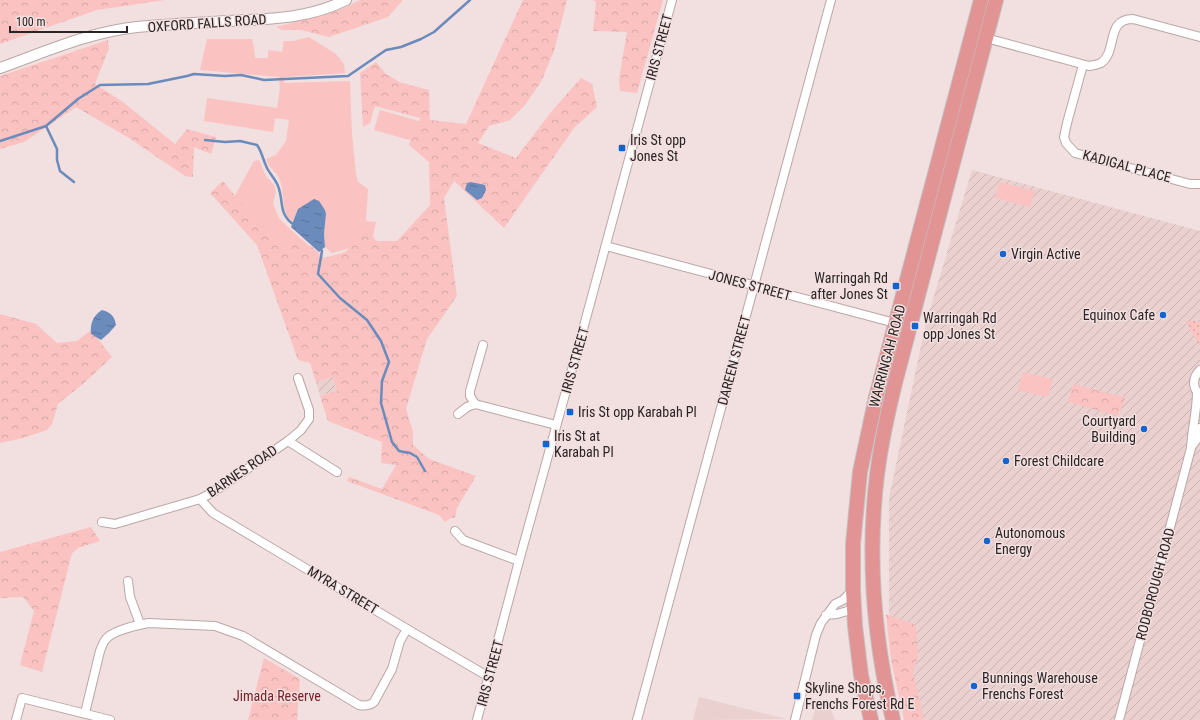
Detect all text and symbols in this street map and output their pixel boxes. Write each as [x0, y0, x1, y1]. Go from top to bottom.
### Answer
scale bar [10, 8, 127, 34]
street label: OXFORD FALLS ROAD [147, 11, 267, 35]
street label: IRIS STREET [642, 12, 676, 82]
text: 100 m [16, 15, 46, 29]
place label: Iris St opp Jones St [630, 132, 686, 164]
marker: Iris St opp Jones St [617, 143, 627, 153]
street label: KADIGAL PLACE [1081, 147, 1173, 185]
place label: Virgin Active [1011, 246, 1081, 262]
marker: Virgin Active [998, 249, 1008, 259]
street label: JONES STREET [707, 266, 793, 304]
place label: Warringah Rd after Jones St [811, 270, 888, 302]
marker: Warringah Rd after Jones St [891, 281, 901, 291]
street label: WARRINGAH ROAD [866, 303, 908, 409]
place label: Equinox Cafe [1083, 307, 1155, 323]
place label: Warringah Rd opp Jones St [923, 310, 997, 342]
marker: Equinox Cafe [1158, 310, 1168, 320]
street label: DAREEN STREET [714, 313, 754, 407]
marker: Warringah Rd opp Jones St [910, 321, 920, 331]
street label: IRIS STREET [558, 325, 592, 395]
place label: Iris St opp Karabah Pl [578, 404, 697, 420]
marker: Iris St opp Karabah Pl [565, 407, 575, 417]
place label: Courtyard Building [1082, 413, 1136, 445]
marker: Courtyard Building [1139, 424, 1149, 434]
place label: Iris St at Karabah Pl [554, 428, 614, 460]
marker: Iris St at Karabah Pl [541, 439, 551, 449]
street label: BARNES ROAD [204, 442, 280, 500]
place label: Forest Childcare [1014, 453, 1104, 469]
marker: Forest Childcare [1001, 456, 1011, 466]
place label: Autonomous Energy [995, 525, 1065, 557]
street label: RODBOROUGH ROAD [1132, 526, 1178, 642]
marker: Autonomous Energy [982, 536, 992, 546]
street label: MYRA STREET [305, 563, 381, 617]
street label: IRIS STREET [473, 638, 507, 708]
place label: Bunnings Warehouse Frenchs Forest [982, 670, 1098, 702]
place label: Skyline Shops, Frenchs Forest Rd E [805, 680, 915, 712]
marker: Bunnings Warehouse Frenchs Forest [969, 681, 979, 691]
park label: Jimada Reserve [233, 688, 321, 704]
marker: Skyline Shops, Frenchs Forest Rd E [792, 691, 802, 701]

